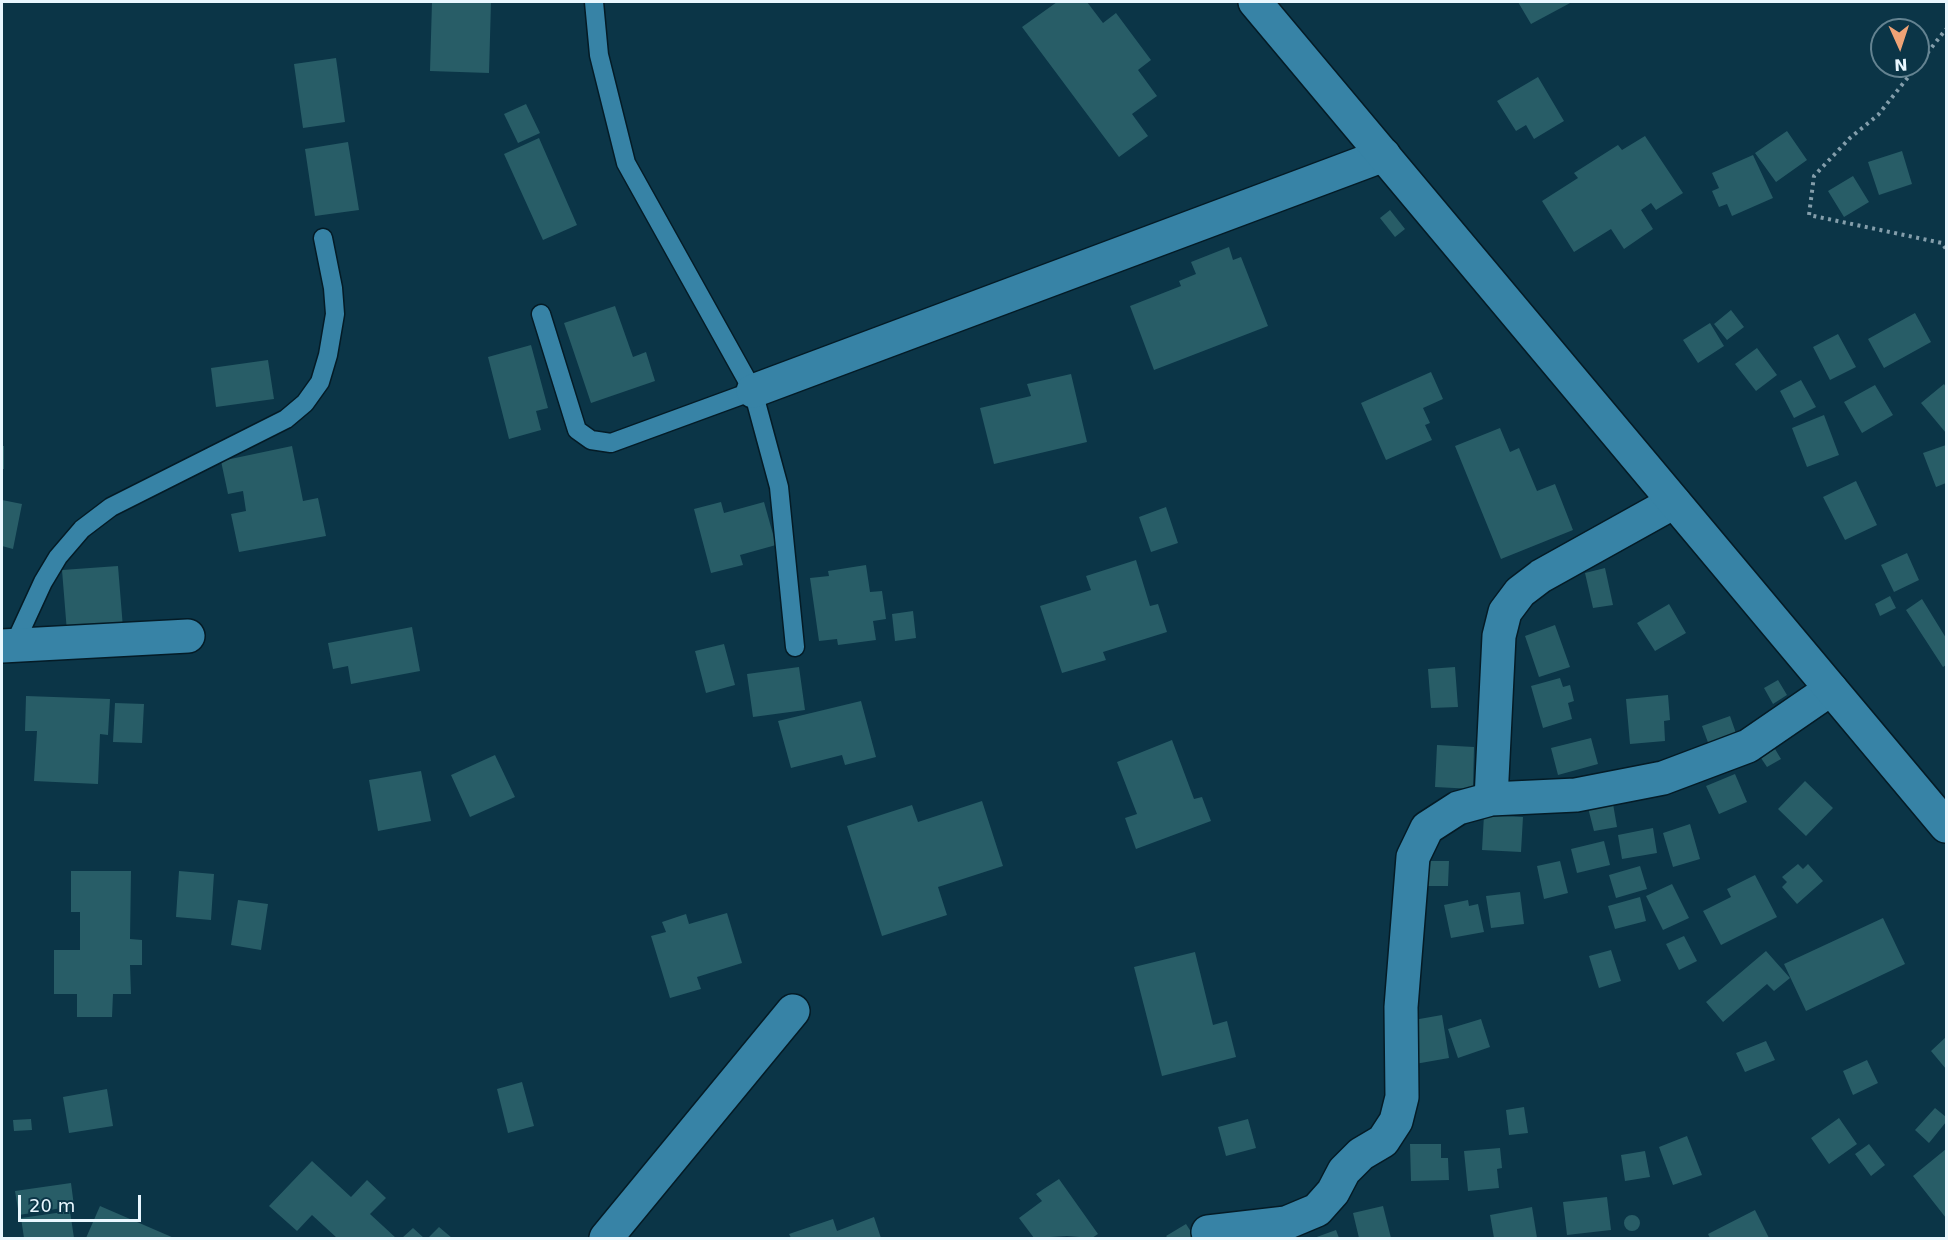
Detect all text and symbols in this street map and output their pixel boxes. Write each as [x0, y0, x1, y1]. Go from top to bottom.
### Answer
north arrow [1870, 18, 1930, 78]
text: N [1894, 55, 1908, 74]
scale bar [21, 1183, 144, 1221]
text: 20 m [29, 1195, 75, 1216]

